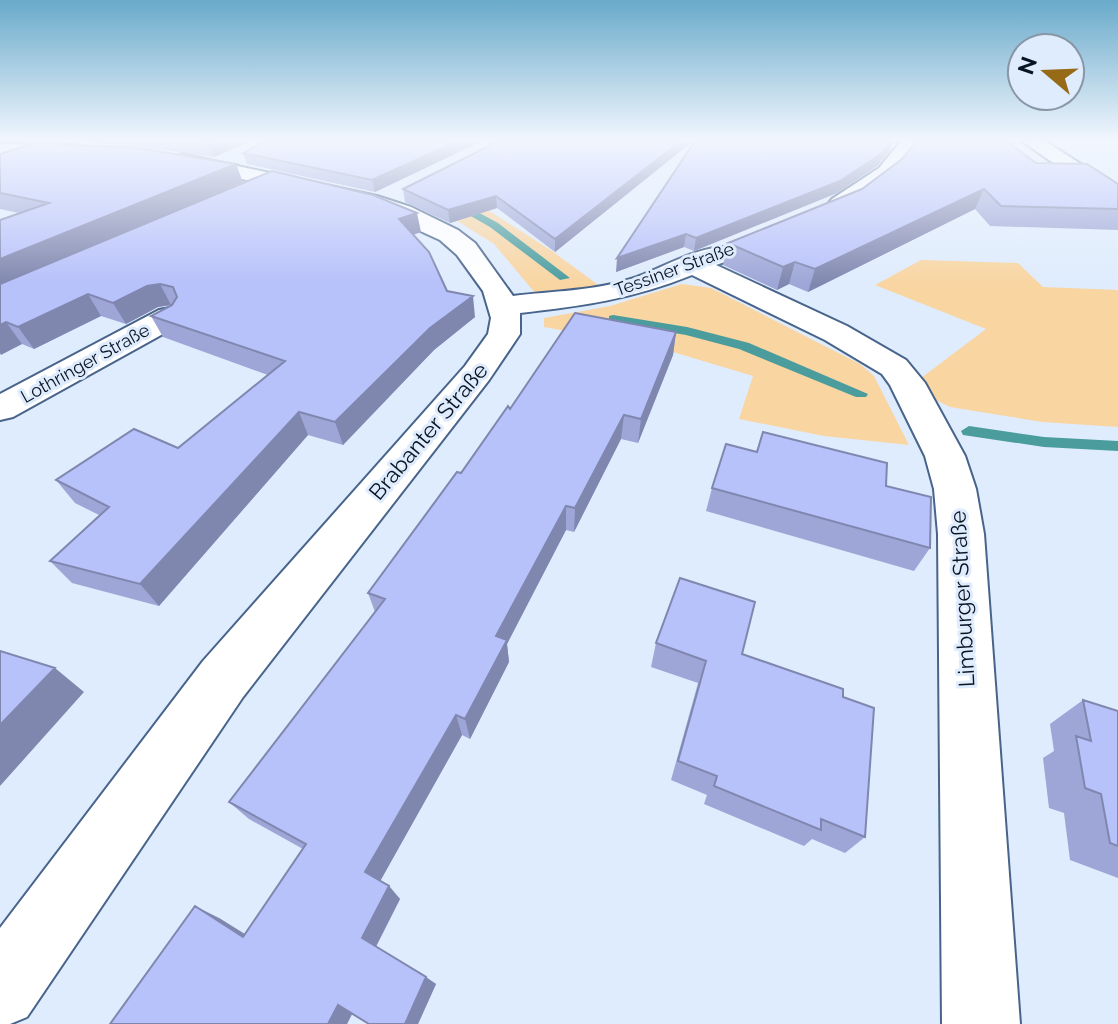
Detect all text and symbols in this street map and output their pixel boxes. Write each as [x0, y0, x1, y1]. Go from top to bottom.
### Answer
north arrow [1006, 32, 1086, 112]
text: N [1012, 53, 1042, 78]
street label: Tessiner Straße [611, 237, 737, 300]
street label: Lothringer Straße [17, 319, 153, 407]
street label: Brabanter Straße [363, 357, 493, 505]
street label: Limburger Straße [944, 510, 980, 688]

